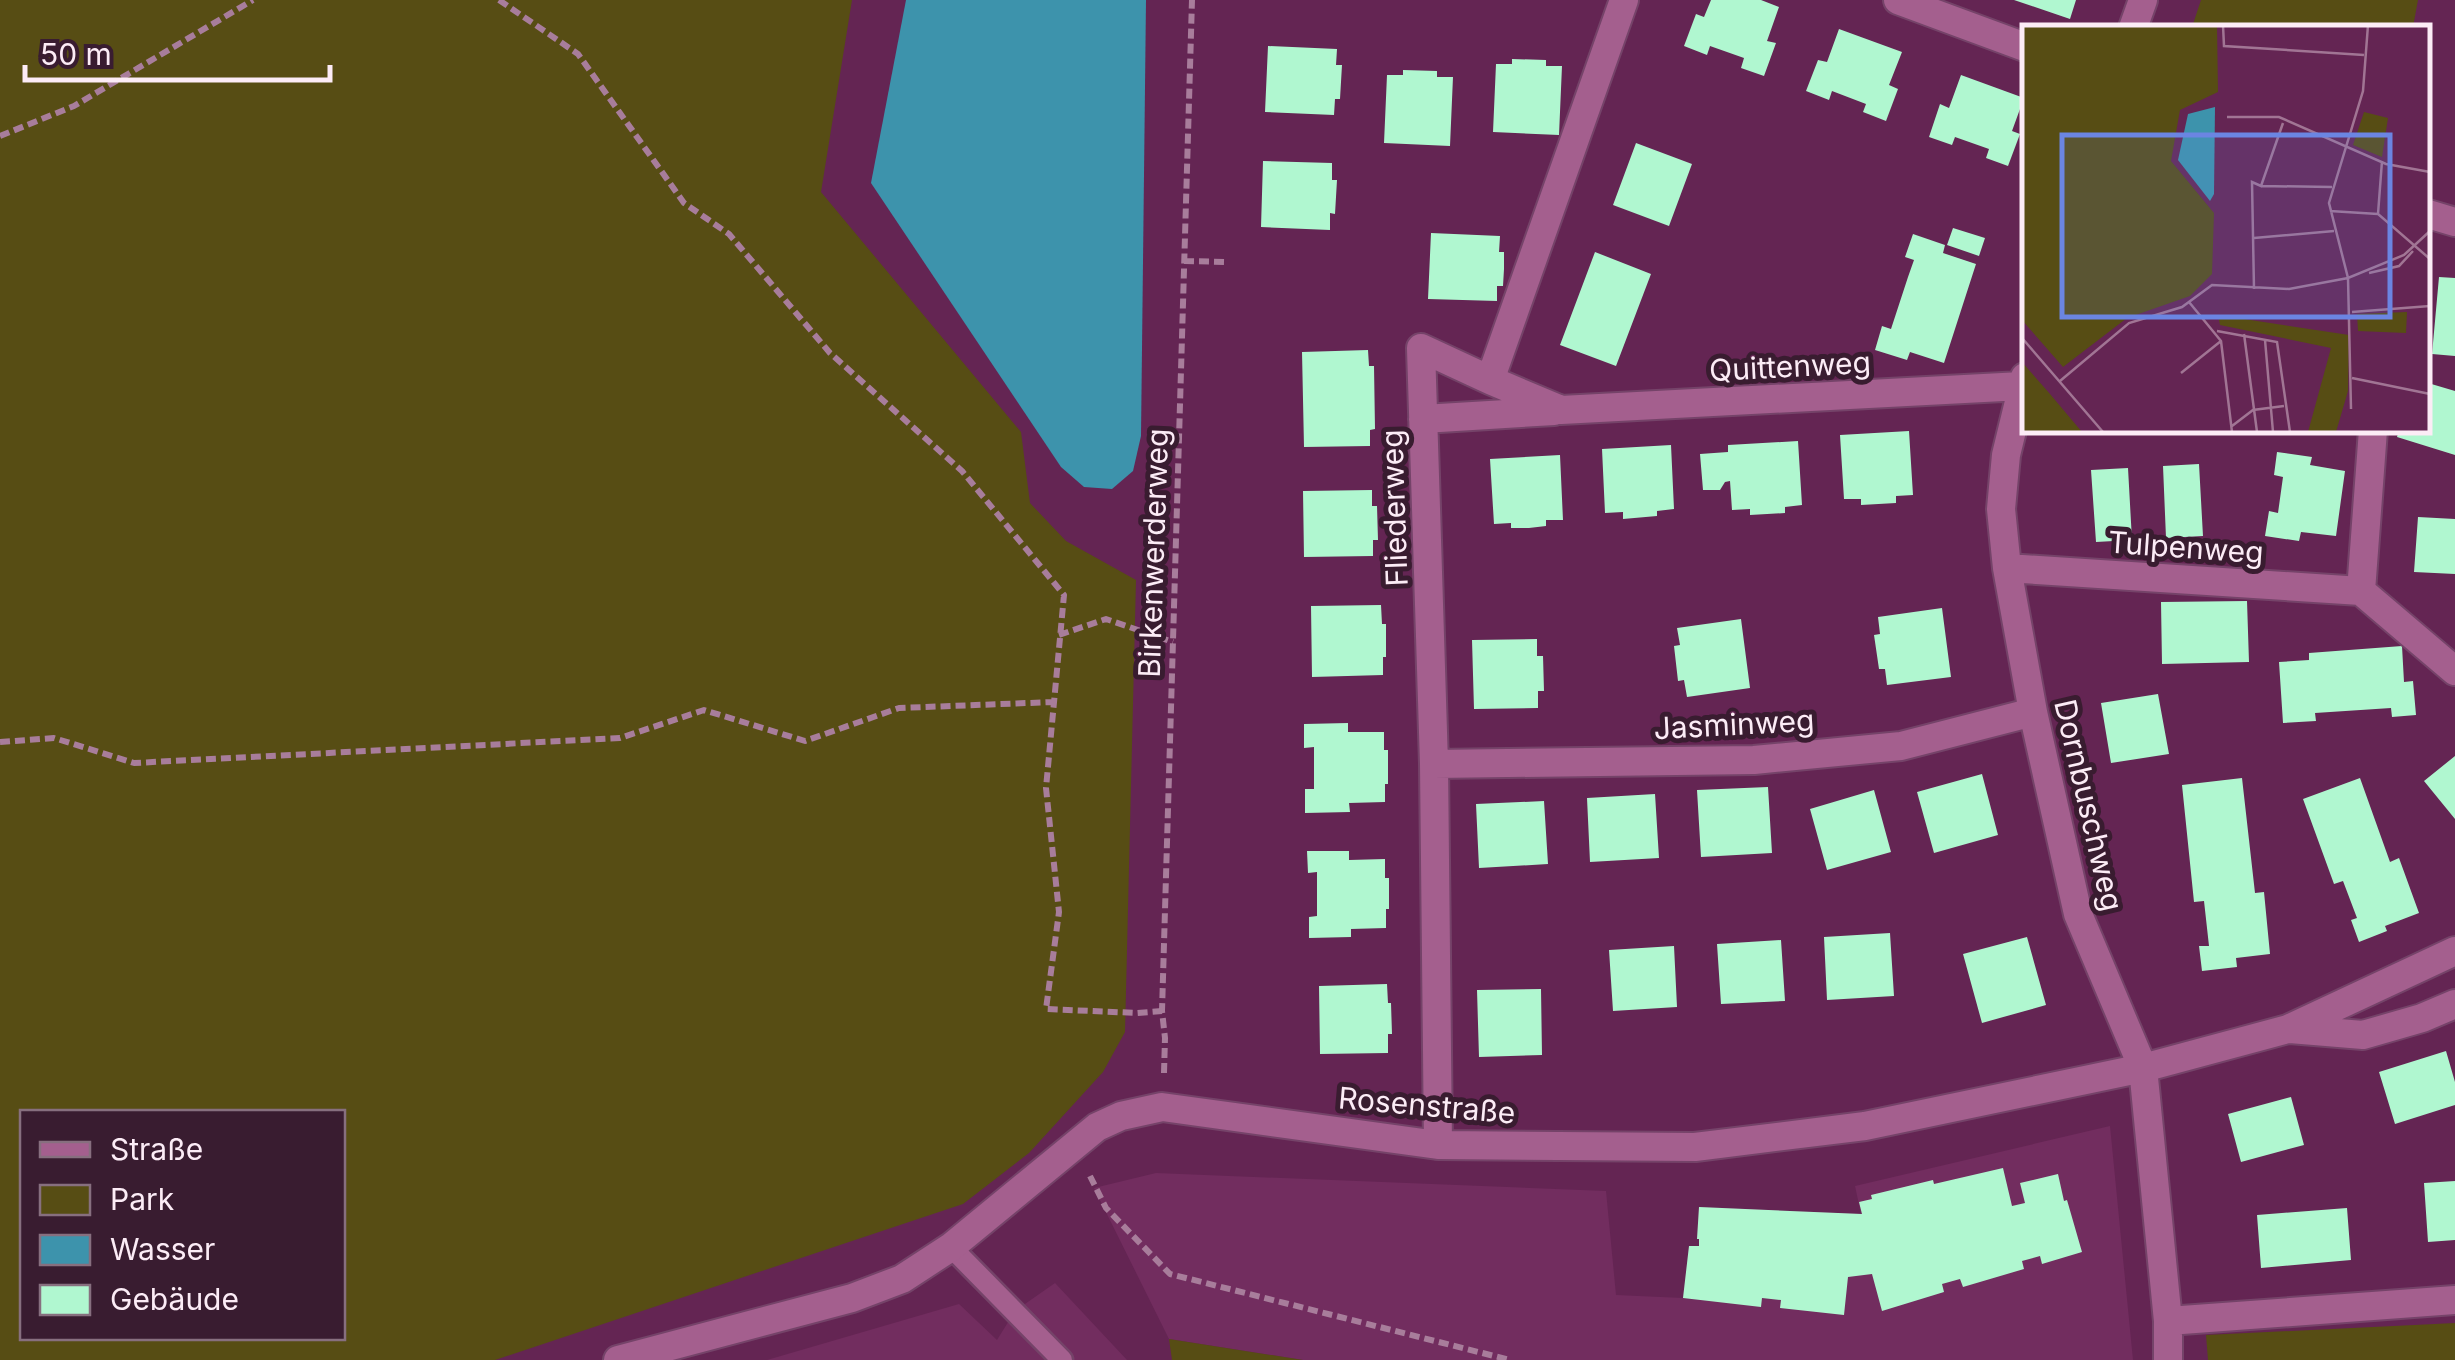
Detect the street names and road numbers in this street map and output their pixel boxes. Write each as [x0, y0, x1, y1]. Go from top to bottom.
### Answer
street label: Quittenweg [1708, 344, 1872, 388]
street label: Birkenwerderweg [1131, 428, 1175, 678]
street label: Fliederweg [1373, 429, 1415, 587]
street label: Tulpenweg [2107, 524, 2265, 570]
street label: Dornbuschweg [2047, 696, 2131, 914]
street label: Jasminweg [1653, 702, 1815, 746]
street label: Rosenstraße [1337, 1079, 1517, 1131]

